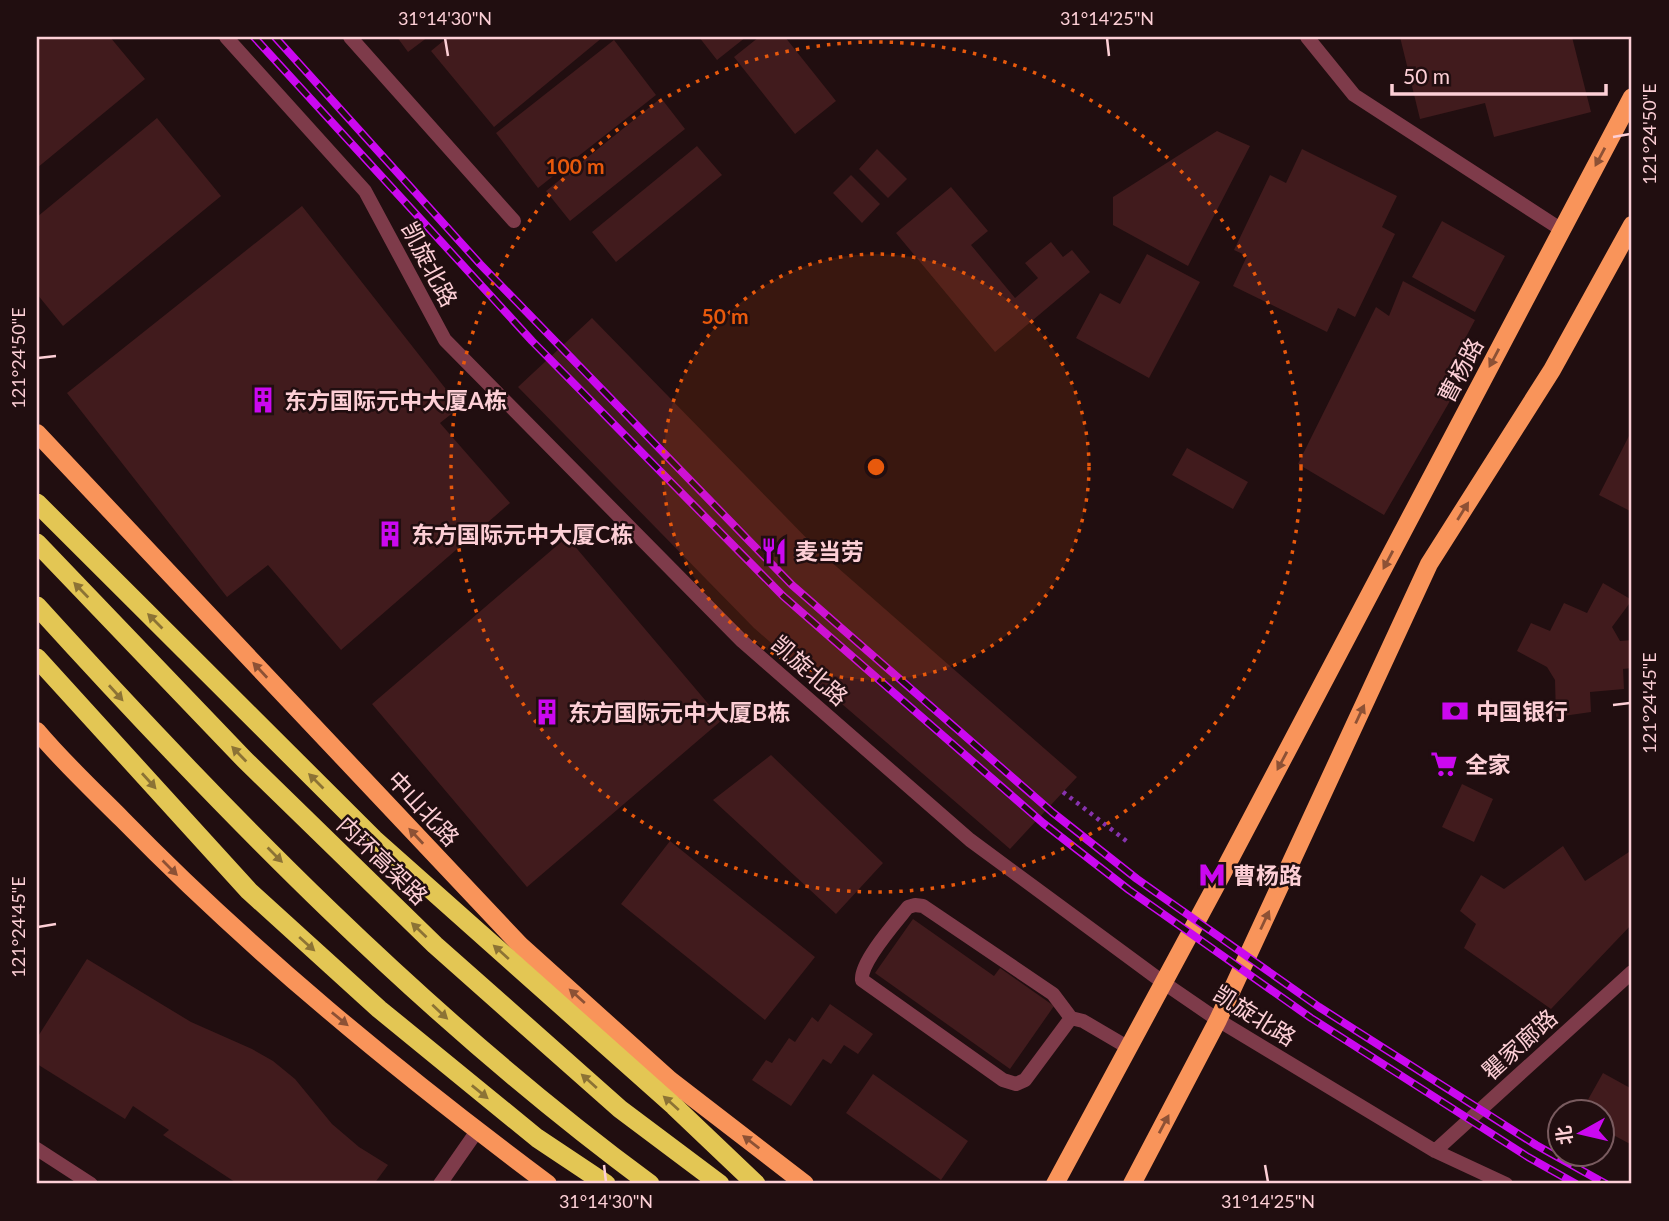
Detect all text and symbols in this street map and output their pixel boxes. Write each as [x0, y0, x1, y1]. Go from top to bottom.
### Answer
text: 31°14'30"N [398, 7, 492, 29]
text: 31°14'25"N [1060, 7, 1154, 29]
scale bar [1392, 52, 1606, 96]
text: 50 m [1403, 63, 1450, 88]
text: 121°24'50"E [1638, 83, 1660, 185]
one-way arrow [1595, 147, 1606, 167]
text: 100 m [545, 153, 605, 178]
street label: 凯旋北路 [396, 217, 464, 311]
text: 50 m [701, 303, 749, 328]
text: 121°24'50"E [7, 307, 29, 409]
street label: 曹杨路 [1431, 333, 1489, 407]
one-way arrow [1488, 348, 1500, 368]
building icon: 东方国际元中大厦A栋 [248, 385, 278, 415]
place label: 东方国际元中大厦A栋 [284, 386, 507, 414]
centre of rings [864, 455, 888, 479]
one-way arrow [1456, 502, 1469, 521]
building icon: 东方国际元中大厦C栋 [375, 519, 405, 549]
place label: 东方国际元中大厦C栋 [411, 520, 633, 548]
restaurant icon: 麦当劳 [759, 536, 789, 566]
place label: 麦当劳 [795, 537, 864, 565]
one-way arrow [1382, 550, 1394, 569]
one-way arrow [74, 582, 90, 599]
one-way arrow [146, 612, 163, 629]
street label: 凯旋北路 [766, 629, 854, 711]
text: 121°24'45"E [1638, 652, 1660, 754]
one-way arrow [253, 662, 269, 679]
one-way arrow [107, 684, 123, 701]
bank icon: 中国银行 [1440, 696, 1470, 726]
building icon: 东方国际元中大厦B栋 [532, 697, 562, 727]
place label: 中国银行 [1476, 697, 1568, 725]
place label: 东方国际元中大厦B栋 [568, 698, 790, 726]
one-way arrow [1354, 704, 1366, 724]
one-way arrow [231, 746, 247, 763]
supermarket icon: 全家 [1429, 749, 1459, 779]
place label: 全家 [1465, 750, 1511, 778]
one-way arrow [1276, 751, 1288, 771]
street label: 中山北路 [382, 765, 466, 851]
one-way arrow [140, 772, 156, 789]
one-way arrow [307, 773, 324, 790]
street label: 内环高架路 [332, 810, 434, 910]
one-way arrow [408, 827, 425, 844]
one-way arrow [267, 846, 283, 863]
one-way arrow [161, 859, 178, 875]
metro station icon: 曹杨路 [1197, 860, 1227, 890]
place label: 曹杨路 [1233, 861, 1302, 889]
text: 121°24'45"E [7, 876, 29, 978]
one-way arrow [1259, 910, 1271, 930]
one-way arrow [411, 921, 428, 938]
one-way arrow [298, 936, 316, 952]
one-way arrow [492, 944, 510, 960]
street label: 凯旋北路 [1209, 979, 1301, 1051]
one-way arrow [568, 988, 586, 1004]
street label: 瞿家廊路 [1475, 1003, 1563, 1085]
one-way arrow [431, 1004, 448, 1020]
one-way arrow [331, 1011, 348, 1026]
one-way arrow [581, 1074, 598, 1090]
one-way arrow [471, 1084, 489, 1099]
one-way arrow [663, 1096, 680, 1112]
north arrow [1546, 1098, 1616, 1168]
one-way arrow [1158, 1114, 1169, 1134]
text: 北 [1551, 1124, 1576, 1146]
one-way arrow [743, 1135, 761, 1150]
text: 31°14'30"N [559, 1190, 653, 1212]
text: 31°14'25"N [1221, 1190, 1315, 1212]

